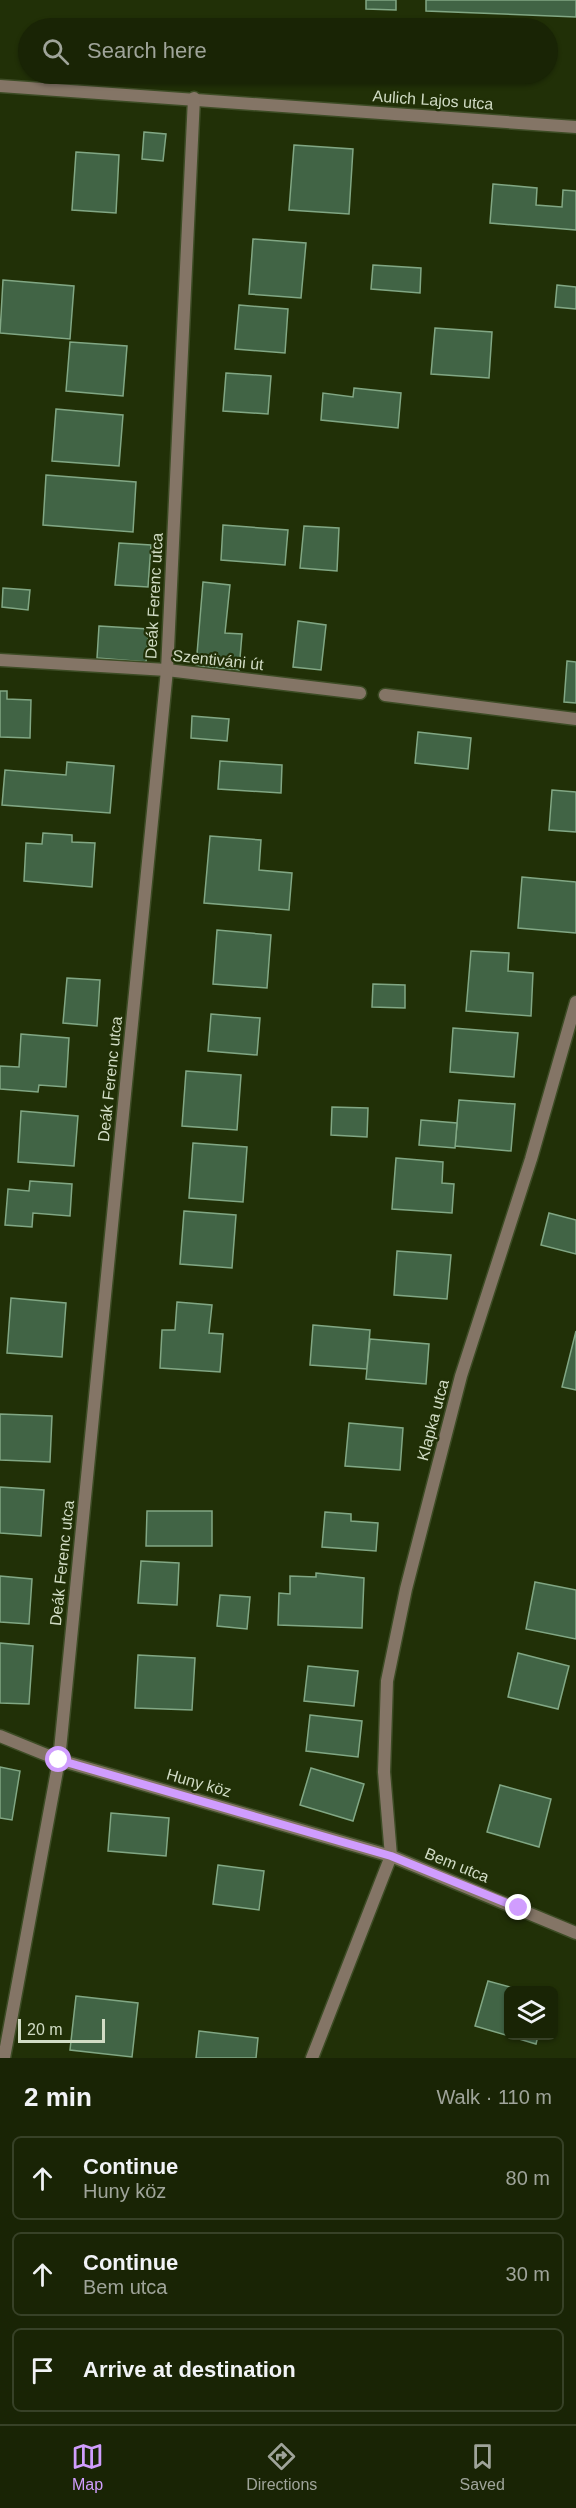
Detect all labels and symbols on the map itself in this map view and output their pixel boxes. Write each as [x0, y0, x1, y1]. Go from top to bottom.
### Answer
street label: Aulich Lajos utca [372, 87, 494, 113]
street label: Deák Ferenc utca [142, 532, 166, 659]
street label: Szentiváni út [172, 647, 265, 673]
street label: Deák Ferenc utca [95, 1015, 125, 1143]
street label: Klapka utca [414, 1377, 452, 1463]
street label: Deák Ferenc utca [47, 1499, 77, 1627]
route start [45, 1746, 71, 1772]
street label: Huny köz [165, 1766, 233, 1800]
street label: Bem utca [422, 1844, 492, 1886]
route end [505, 1894, 531, 1920]
scale bar [18, 2016, 105, 2044]

